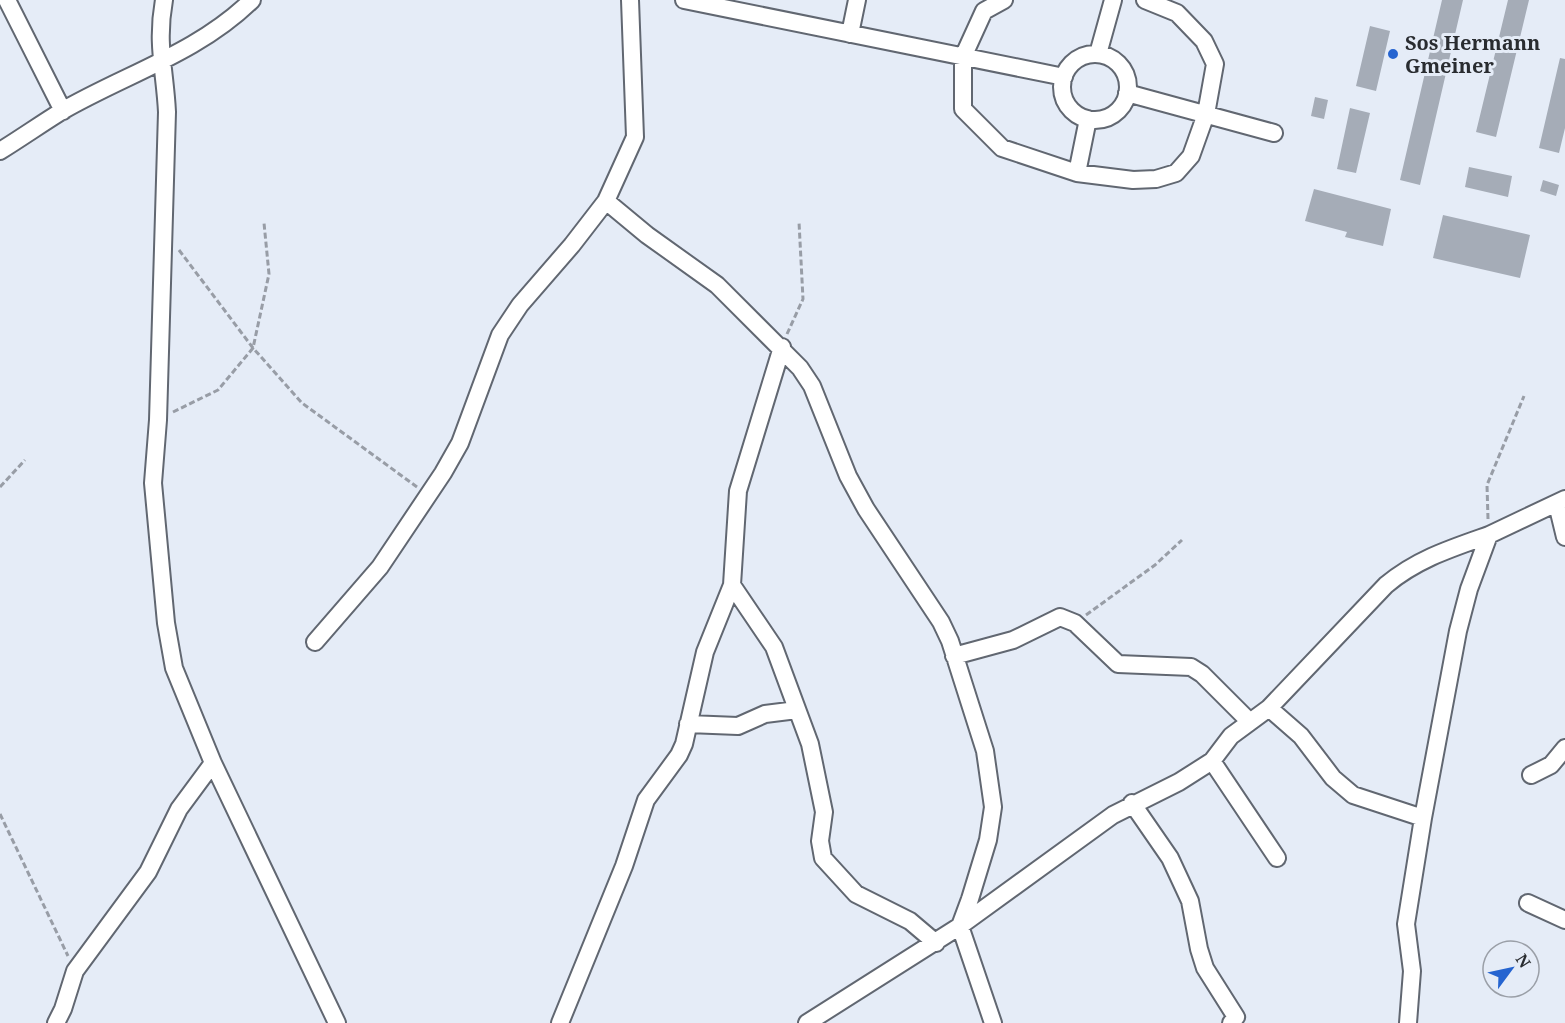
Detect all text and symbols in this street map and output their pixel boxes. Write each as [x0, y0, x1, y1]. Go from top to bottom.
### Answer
place label: Sos Hermann Gmeiner [1405, 29, 1540, 79]
marker: Sos Hermann Gmeiner [1386, 47, 1400, 61]
north arrow [1481, 939, 1541, 999]
text: N [1511, 950, 1536, 972]

